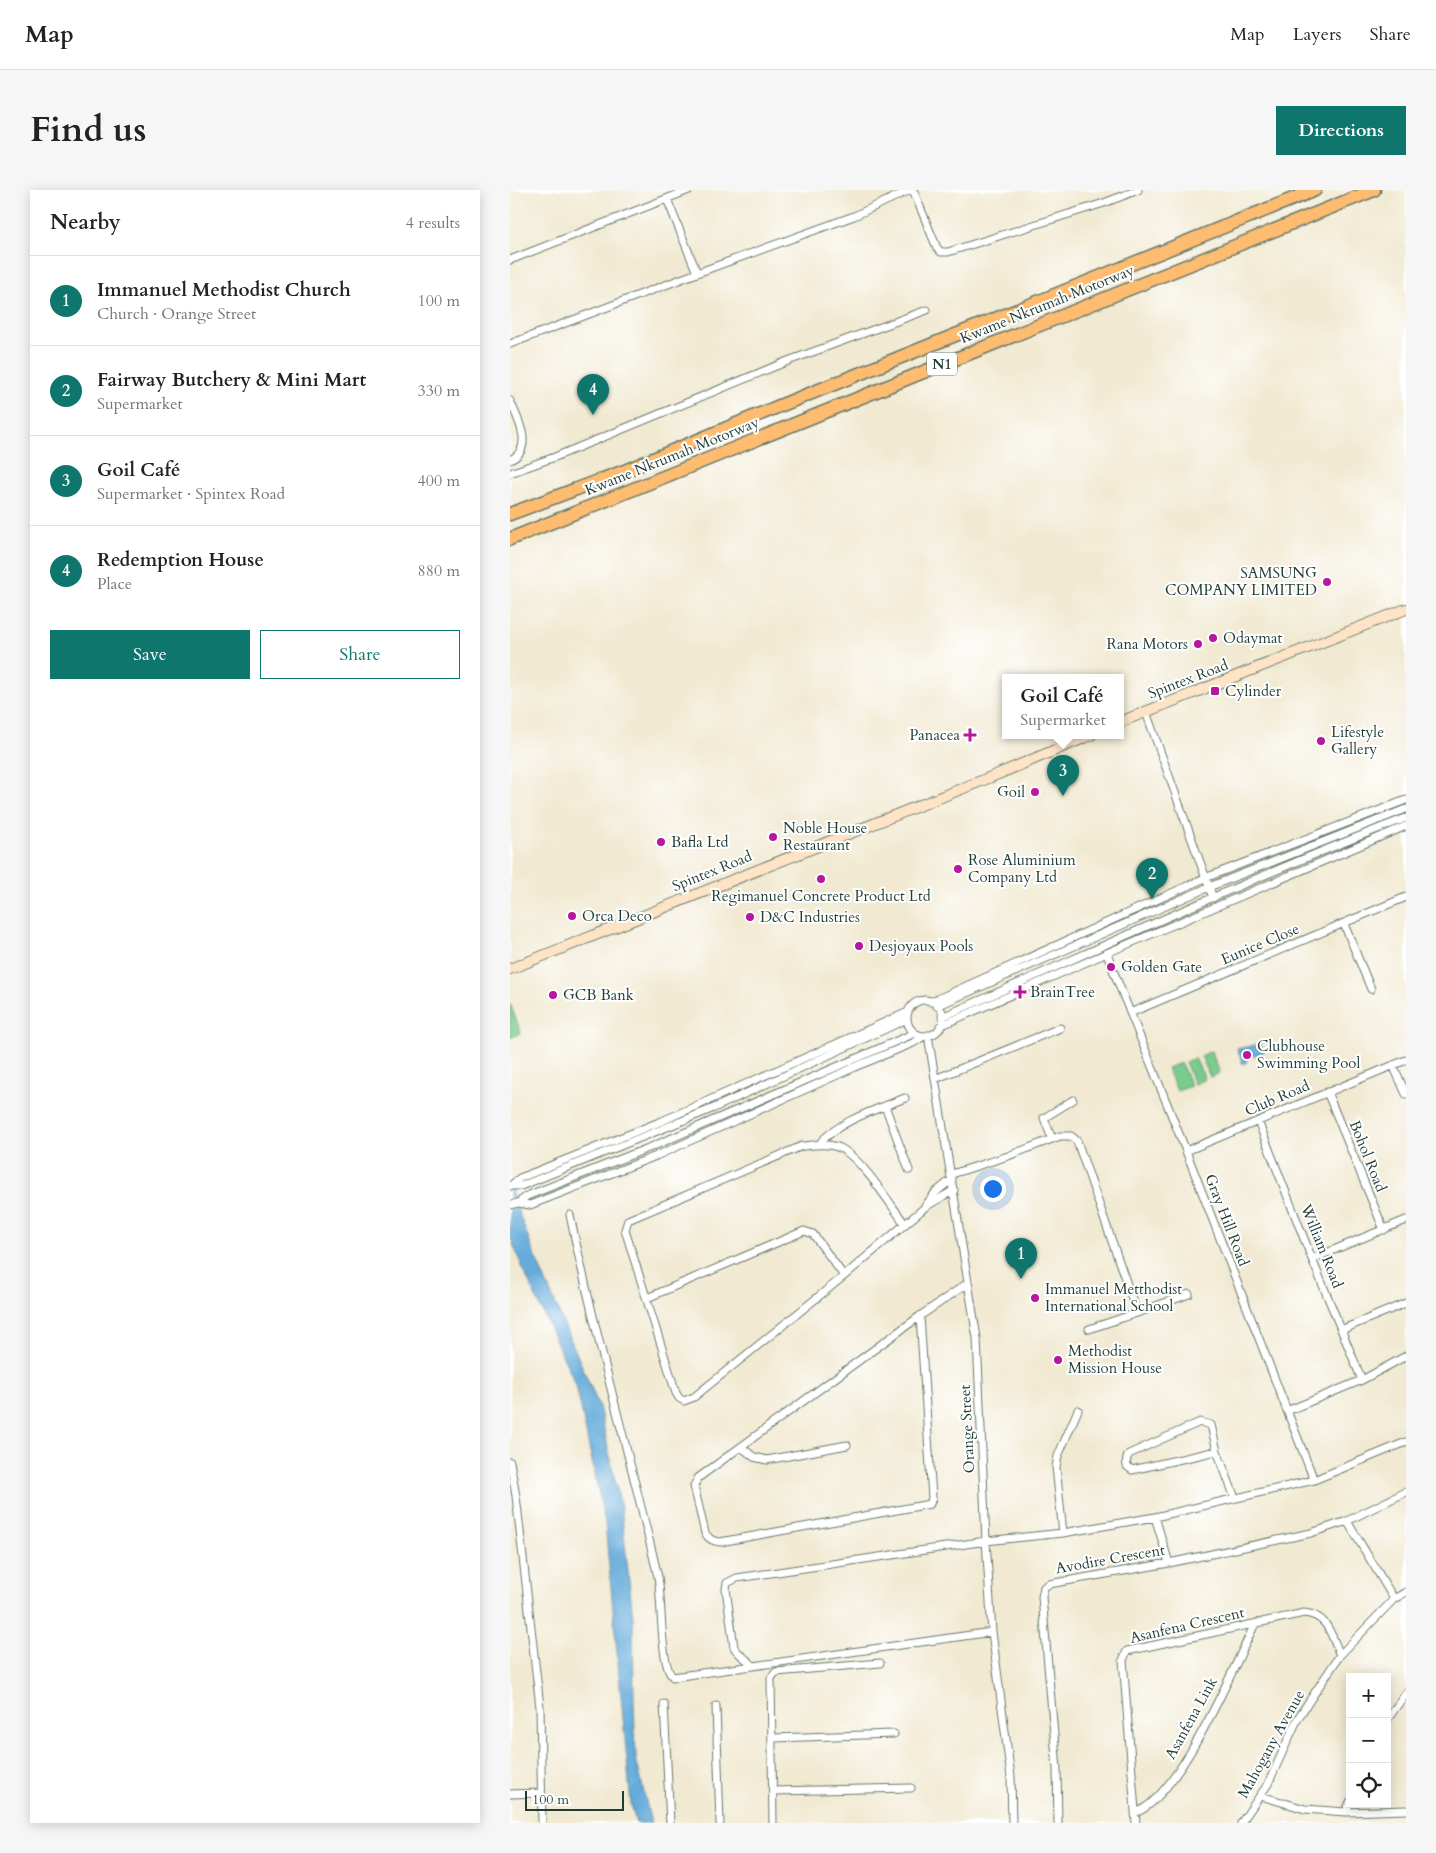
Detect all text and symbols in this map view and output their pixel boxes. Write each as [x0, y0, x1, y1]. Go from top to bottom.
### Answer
text: Map [25, 18, 74, 51]
text: Map [1230, 22, 1265, 47]
text: Layers [1293, 22, 1342, 47]
text: Share [1370, 22, 1411, 47]
text: Find us [30, 106, 146, 154]
button: Directions [1276, 106, 1406, 155]
text: Nearby [50, 208, 121, 237]
text: 4 results [406, 212, 460, 234]
street label: Kwame Nkrumah Motorway [957, 260, 1137, 348]
text: Immanuel Methodist Church [97, 277, 351, 303]
text: 1 [62, 290, 70, 312]
text: 100 m [418, 290, 460, 312]
text: Church · Orange Street [97, 303, 256, 325]
road number: N1 [927, 352, 957, 375]
text: Fairway Butchery & Mini Mart [97, 367, 366, 393]
pin: 4 [577, 374, 609, 415]
text: 2 [62, 380, 70, 402]
text: 330 m [418, 380, 460, 402]
text: Supermarket [97, 393, 183, 415]
street label: Kwame Nkrumah Motorway [582, 412, 762, 500]
text: Goil Café [97, 457, 180, 483]
text: 3 [62, 470, 70, 492]
text: 400 m [418, 470, 460, 492]
text: Supermarket · Spintex Road [97, 483, 285, 505]
text: Redemption House [97, 547, 264, 573]
text: 4 [62, 560, 70, 582]
text: 880 m [418, 560, 460, 582]
place label: SAMSUNG COMPANY LIMITED [1165, 563, 1317, 600]
text: Place [97, 573, 132, 595]
marker: SAMSUNG COMPANY LIMITED [1321, 576, 1333, 588]
place label: Odaymat [1223, 628, 1283, 648]
button: Save [50, 630, 250, 679]
button: Share [260, 630, 460, 679]
marker: Odaymat [1207, 632, 1219, 644]
place label: Rana Motors [1107, 634, 1188, 654]
marker: Rana Motors [1192, 638, 1204, 650]
street label: Spintex Road [1145, 655, 1231, 703]
popup [1002, 674, 1124, 739]
place label: Cylinder [1225, 681, 1282, 701]
text: Goil Café [1020, 683, 1104, 709]
marker: Cylinder [1209, 685, 1221, 697]
text: Supermarket [1020, 709, 1106, 731]
place label: Lifestyle Gallery [1331, 722, 1384, 759]
place label: Panacea [910, 725, 961, 745]
marker: Panacea [964, 729, 976, 741]
marker: Lifestyle Gallery [1315, 735, 1327, 747]
pin: 3 [1047, 755, 1079, 796]
place label: Goil [997, 782, 1025, 802]
marker: Goil [1029, 786, 1041, 798]
place label: Noble House Restaurant [783, 818, 868, 855]
marker: Noble House Restaurant [767, 831, 779, 843]
place label: Bafla Ltd [671, 832, 729, 852]
marker: Bafla Ltd [655, 836, 667, 848]
street label: Spintex Road [669, 846, 755, 896]
place label: Rose Aluminium Company Ltd [968, 850, 1076, 887]
pin: 2 [1136, 858, 1168, 899]
marker: Rose Aluminium Company Ltd [952, 863, 964, 875]
marker: Regimanuel Concrete Product Ltd [815, 873, 827, 885]
place label: Regimanuel Concrete Product Ltd [711, 886, 931, 906]
place label: Orca Deco [582, 906, 652, 926]
place label: D&C Industries [760, 907, 860, 927]
marker: Orca Deco [566, 910, 578, 922]
marker: D&C Industries [744, 911, 756, 923]
street label: Eunice Close [1218, 918, 1302, 969]
place label: Desjoyaux Pools [869, 936, 973, 956]
marker: Desjoyaux Pools [853, 940, 865, 952]
place label: Golden Gate [1121, 957, 1202, 977]
marker: Golden Gate [1105, 961, 1117, 973]
place label: BrainTree [1030, 982, 1095, 1002]
place label: GCB Bank [563, 985, 634, 1005]
marker: BrainTree [1014, 986, 1026, 998]
marker: GCB Bank [547, 989, 559, 1001]
place label: Clubhouse Swimming Pool [1257, 1036, 1360, 1073]
marker: Clubhouse Swimming Pool [1241, 1049, 1253, 1061]
street label: Club Road [1242, 1075, 1312, 1121]
street label: Bohol Road [1345, 1117, 1391, 1195]
street label: Gray Hill Road [1200, 1171, 1254, 1269]
your location [980, 1176, 1006, 1202]
street label: William Road [1296, 1200, 1348, 1291]
pin: 1 [1005, 1238, 1037, 1279]
place label: Immanuel Metthodist International School [1045, 1279, 1182, 1316]
marker: Immanuel Metthodist International School [1029, 1292, 1041, 1304]
place label: Methodist Mission House [1068, 1341, 1162, 1378]
marker: Methodist Mission House [1052, 1354, 1064, 1366]
street label: Orange Street [955, 1384, 979, 1474]
street label: Avodire Crescent [1054, 1540, 1166, 1578]
street label: Asanfena Crescent [1128, 1602, 1246, 1648]
street label: Asanfena Link [1160, 1673, 1222, 1763]
map controls [1346, 1673, 1391, 1808]
button: + [1346, 1673, 1391, 1718]
street label: Mahogany Avenue [1233, 1686, 1309, 1802]
button: − [1346, 1718, 1391, 1763]
button: locate [1346, 1763, 1391, 1808]
scale bar [525, 1788, 624, 1811]
text: 100 m [532, 1790, 569, 1809]

